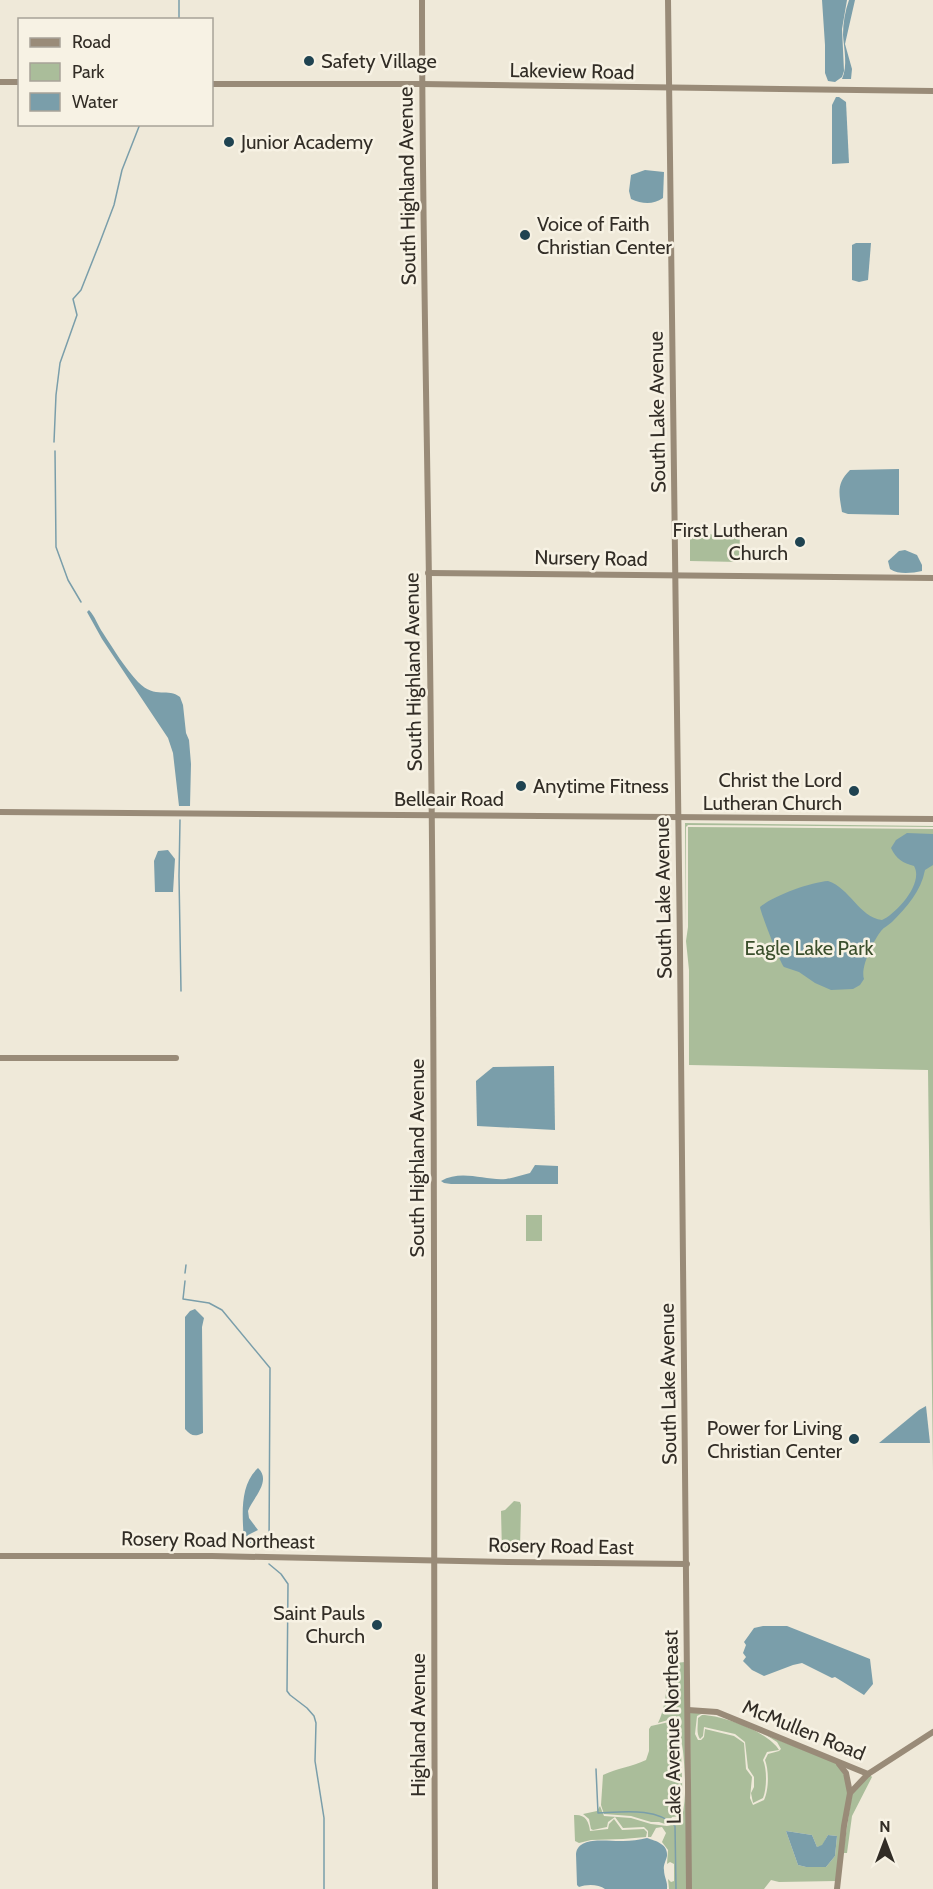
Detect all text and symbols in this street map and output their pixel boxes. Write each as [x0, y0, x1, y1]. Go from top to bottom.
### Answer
legend [18, 18, 213, 126]
text: Road [72, 31, 111, 53]
place label: Safety Village [321, 49, 437, 73]
marker: Safety Village [302, 54, 316, 68]
street label: Lakeview Road [509, 58, 635, 84]
text: Park [72, 61, 105, 83]
street label: South Highland Avenue [393, 86, 421, 286]
text: Water [72, 91, 118, 113]
place label: Junior Academy [240, 130, 373, 154]
marker: Junior Academy [222, 135, 236, 149]
place label: Voice of Faith Christian Center [537, 212, 672, 259]
marker: Voice of Faith Christian Center [518, 228, 532, 242]
street label: South Lake Avenue [644, 331, 670, 493]
place label: First Lutheran Church [672, 518, 788, 565]
marker: First Lutheran Church [793, 535, 807, 549]
street label: Nursery Road [534, 545, 648, 571]
street label: South Highland Avenue [399, 572, 427, 772]
place label: Christ the Lord Lutheran Church [703, 768, 842, 815]
place label: Anytime Fitness [533, 774, 669, 798]
marker: Anytime Fitness [514, 779, 528, 793]
marker: Christ the Lord Lutheran Church [847, 784, 861, 798]
street label: Belleair Road [394, 787, 504, 811]
street label: South Lake Avenue [650, 817, 676, 979]
park label: Eagle Lake Park [745, 936, 873, 960]
street label: South Highland Avenue [405, 1059, 429, 1257]
street label: South Lake Avenue [655, 1303, 681, 1465]
place label: Power for Living Christian Center [707, 1416, 843, 1463]
marker: Power for Living Christian Center [847, 1432, 861, 1446]
street label: Rosery Road Northeast [121, 1526, 315, 1554]
street label: Rosery Road East [488, 1533, 634, 1559]
place label: Saint Pauls Church [273, 1601, 365, 1648]
marker: Saint Pauls Church [370, 1618, 384, 1632]
street label: Lake Avenue Northeast [658, 1629, 686, 1824]
street label: Highland Avenue [406, 1653, 430, 1797]
street label: McMullen Road [739, 1695, 869, 1765]
north arrow [855, 1811, 915, 1871]
text: N [879, 1817, 891, 1836]

